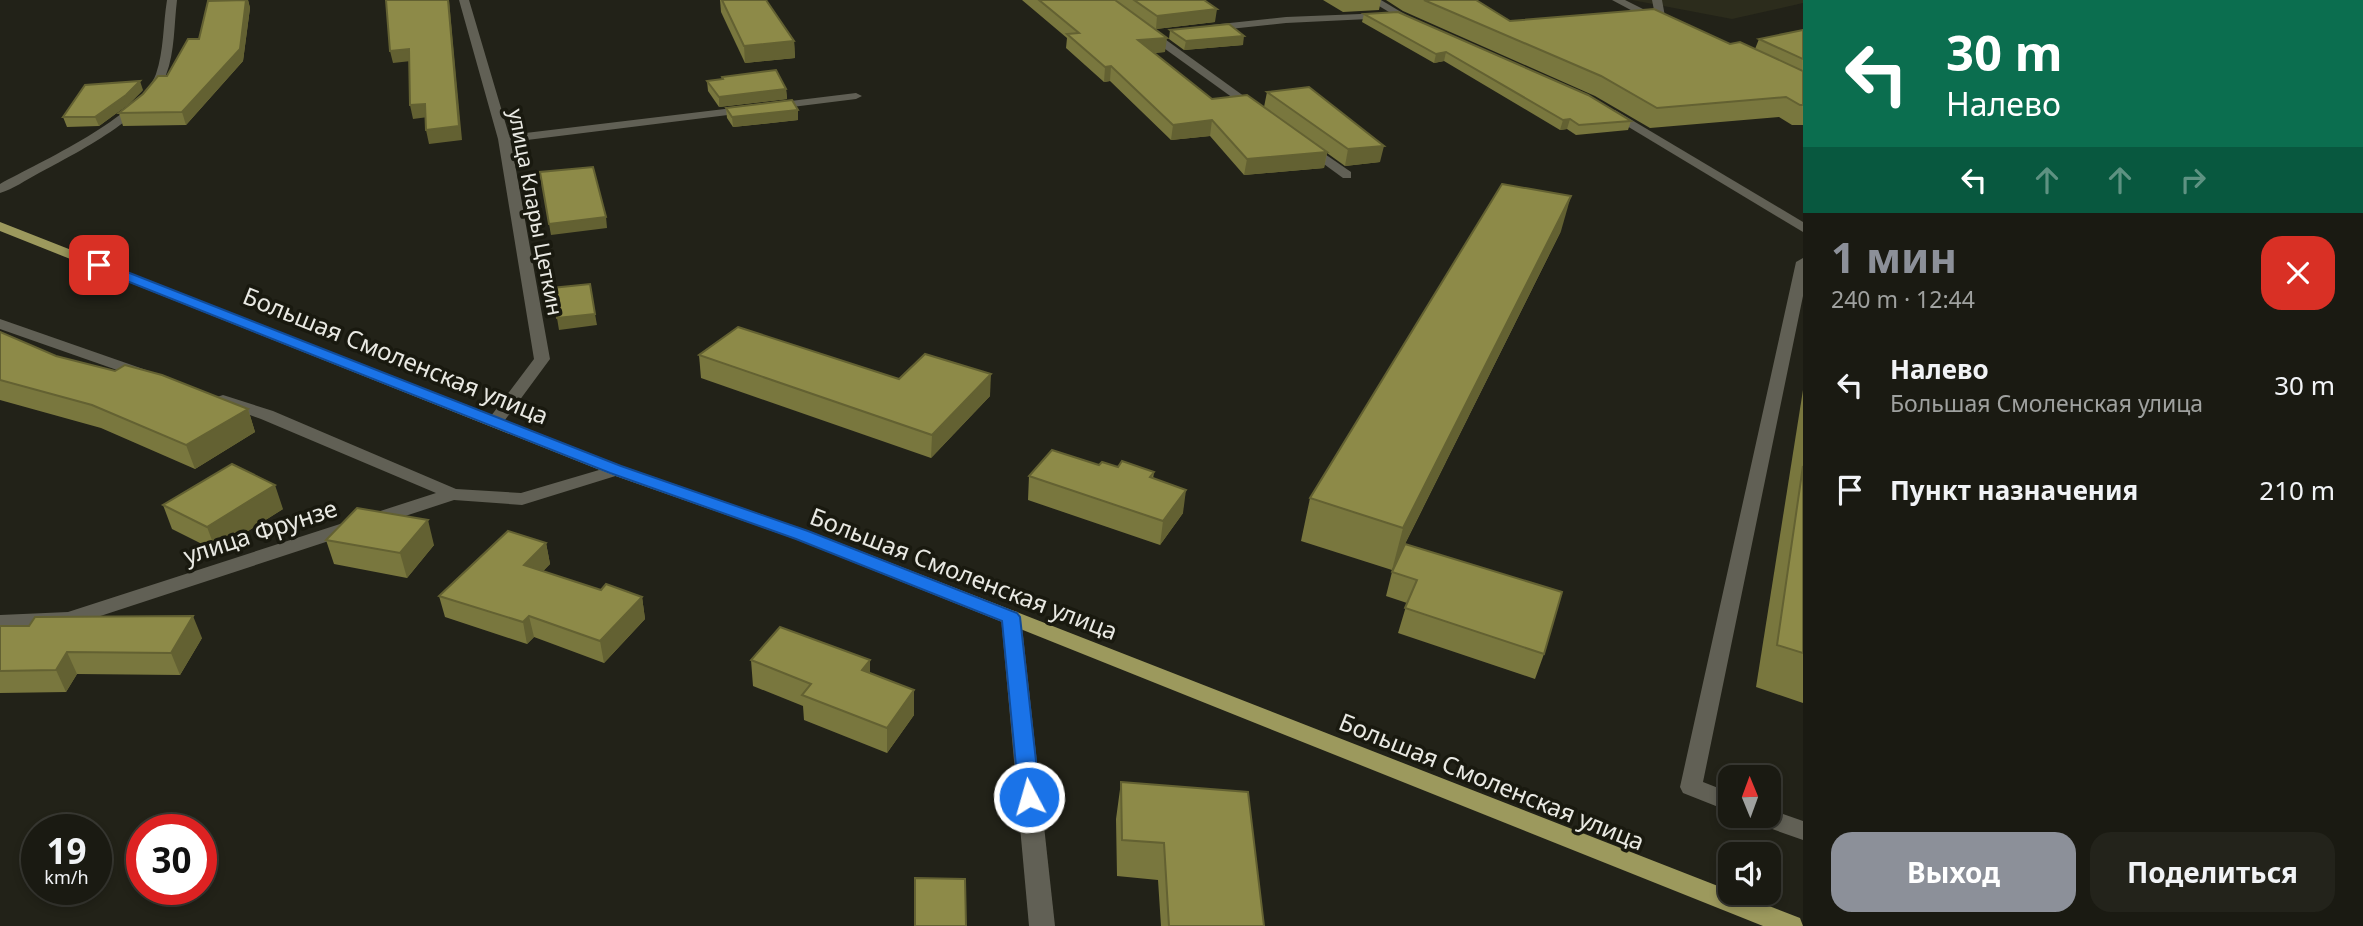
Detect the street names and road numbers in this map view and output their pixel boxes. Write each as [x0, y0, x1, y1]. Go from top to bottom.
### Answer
street label: улица Клары Цеткин [502, 106, 570, 318]
street label: Большая Смоленская улица [238, 279, 554, 431]
street label: улица Фрунзе [179, 491, 341, 571]
street label: Большая Смоленская улица [806, 499, 1122, 647]
street label: Большая Смоленская улица [1334, 705, 1650, 857]

